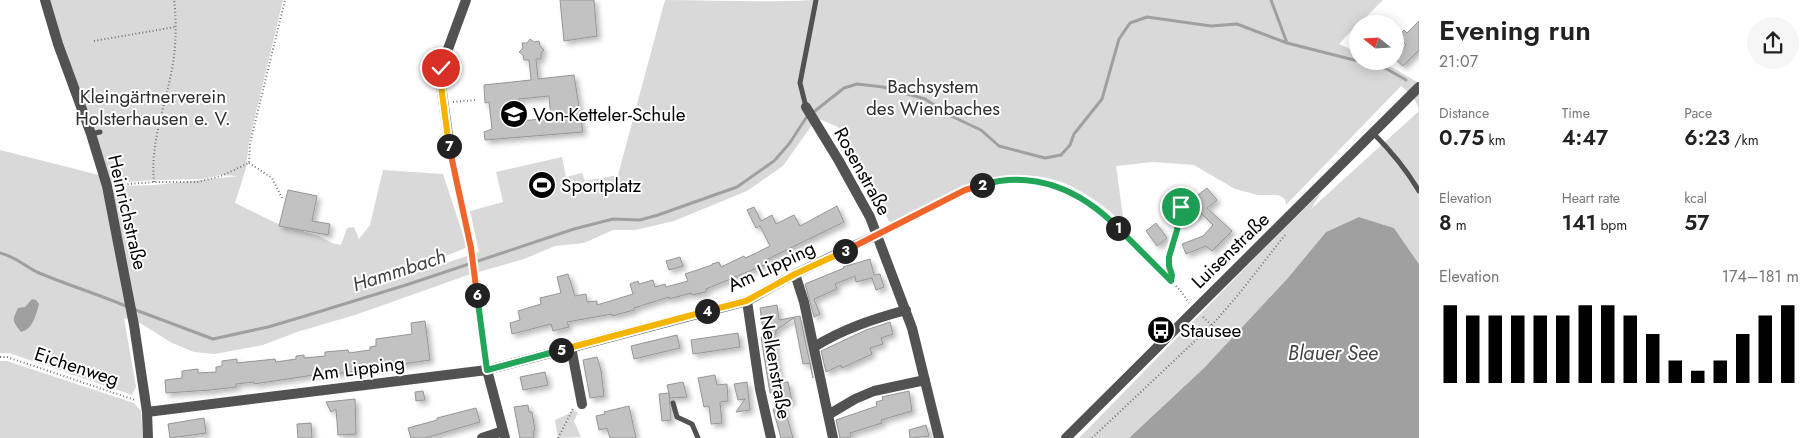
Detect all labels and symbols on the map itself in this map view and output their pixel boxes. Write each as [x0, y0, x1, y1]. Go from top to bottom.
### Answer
north arrow [1349, 15, 1404, 70]
pin [420, 47, 462, 89]
park label: Bachsystem des Wienbaches [866, 73, 1000, 122]
park label: Kleingärtnerverein Holsterhausen e. V. [75, 83, 231, 132]
school or university icon: Von-Ketteler-Schule [499, 99, 529, 129]
place label: Von-Ketteler-Schule [533, 101, 686, 128]
street label: Rosenstraße [827, 122, 898, 220]
pin: 7 [436, 134, 462, 158]
street label: Heinrichstraße [101, 152, 154, 272]
sports icon: Sportplatz [527, 170, 557, 200]
place label: Sportplatz [561, 172, 642, 199]
pin: 2 [970, 172, 994, 198]
pin [1160, 186, 1202, 228]
street label: Luisenstraße [1185, 206, 1275, 294]
pin: 1 [1106, 216, 1130, 240]
street label: Am Lipping [723, 234, 819, 299]
pin: 3 [832, 238, 858, 264]
water label: Hammbach [349, 242, 450, 299]
pin: 6 [464, 282, 490, 308]
pin: 4 [694, 298, 720, 324]
street label: Nelkenstraße [753, 313, 798, 421]
bus stop icon: Stausee [1146, 315, 1176, 345]
place label: Stausee [1180, 317, 1242, 344]
pin: 5 [548, 338, 574, 362]
water label: Blauer See [1288, 339, 1378, 368]
street label: Eichenweg [31, 340, 123, 393]
street label: Am Lipping [310, 349, 406, 388]

